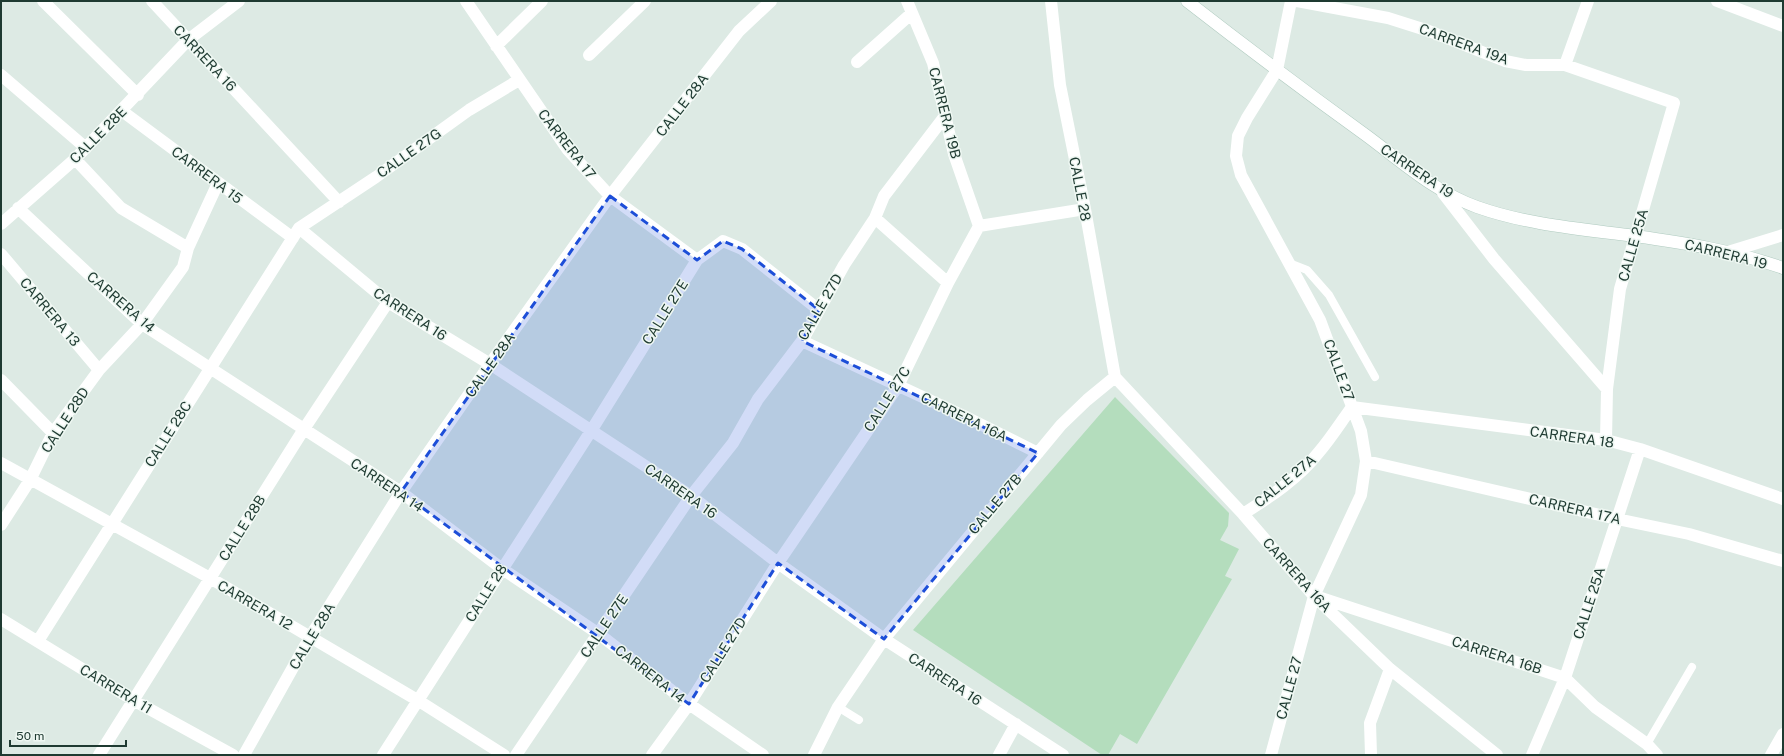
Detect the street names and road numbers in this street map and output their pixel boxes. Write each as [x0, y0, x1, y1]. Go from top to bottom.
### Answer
street label: CARRERA 19A [1417, 20, 1511, 68]
street label: CARRERA 16 [170, 22, 240, 95]
street label: CARRERA 19B [926, 66, 964, 160]
street label: CALLE 28A [653, 70, 711, 139]
street label: CALLE 28E [66, 103, 130, 167]
street label: CARRERA 17 [535, 106, 599, 182]
street label: CALLE 27G [374, 125, 444, 181]
street label: CARRERA 19 [1378, 141, 1457, 201]
street label: CARRERA 15 [168, 143, 246, 207]
street label: CALLE 28 [1066, 156, 1094, 222]
street label: CALLE 25A [1615, 207, 1651, 283]
street label: CARRERA 19 [1683, 236, 1769, 272]
street label: CARRERA 14 [84, 268, 158, 336]
street label: CALLE 27D [795, 271, 845, 343]
street label: CARRERA 13 [17, 274, 83, 350]
street label: CALLE 27E [639, 277, 691, 347]
street label: CARRERA 16 [370, 284, 450, 344]
street label: CALLE 28A [462, 330, 518, 400]
street label: CALLE 27 [1320, 337, 1358, 403]
street label: CALLE 27C [861, 363, 913, 435]
street label: CALLE 28D [38, 384, 92, 456]
street label: CARRERA 16A [918, 389, 1010, 445]
street label: CALLE 28C [141, 398, 195, 470]
street label: CARRERA 18 [1529, 423, 1615, 451]
street label: CALLE 27A [1251, 451, 1319, 511]
street label: CARRERA 14 [348, 455, 427, 515]
street label: CARRERA 16 [642, 460, 720, 522]
street label: CALLE 27B [965, 471, 1025, 537]
street label: CARRERA 17A [1527, 491, 1623, 527]
street label: CALLE 28B [215, 492, 269, 564]
street label: CARRERA 16A [1259, 535, 1335, 615]
street label: CALLE 28 [462, 561, 510, 625]
street label: CALLE 25A [1570, 565, 1608, 641]
street label: CARRERA 12 [215, 577, 295, 633]
street label: CALLE 27E [577, 591, 631, 661]
street label: CALLE 28A [286, 600, 338, 672]
street label: CALLE 27D [697, 614, 749, 686]
street label: CARRERA 16B [1450, 633, 1544, 677]
street label: CARRERA 14 [612, 642, 688, 706]
street label: CARRERA 16 [905, 649, 985, 709]
street label: CALLE 27 [1273, 655, 1305, 721]
street label: CARRERA 11 [77, 661, 155, 717]

